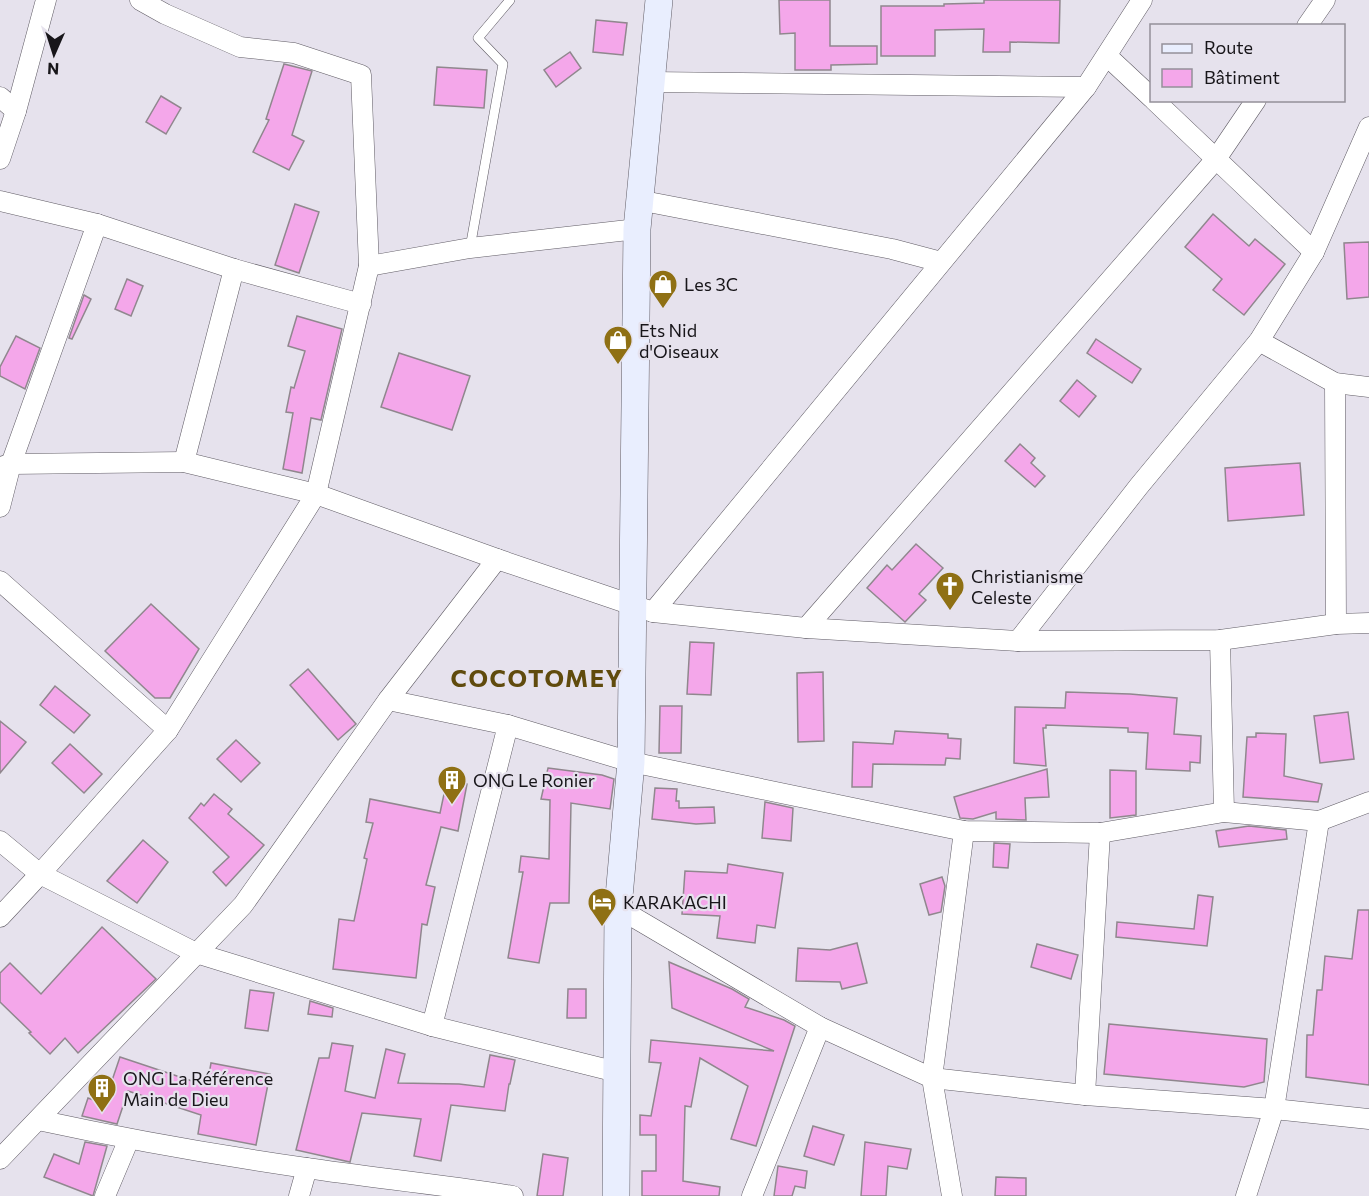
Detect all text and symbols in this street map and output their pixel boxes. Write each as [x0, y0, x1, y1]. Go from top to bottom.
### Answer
north arrow [24, 24, 84, 84]
legend [1150, 24, 1345, 102]
text: Route [1204, 36, 1253, 58]
text: N [47, 60, 60, 79]
text: Bâtiment [1204, 66, 1280, 88]
shop icon: Les 3C [647, 268, 679, 310]
place label: Les 3C [684, 273, 738, 295]
place label: Ets Nid d'Oiseaux [639, 319, 720, 362]
shop icon: Ets Nid d'Oiseaux [602, 324, 634, 366]
place label: Christianisme Celeste [971, 565, 1083, 608]
church icon: Christianisme Celeste [934, 570, 966, 612]
district label: COCOTOMEY [451, 663, 623, 692]
building icon: ONG Le Ronier [436, 764, 468, 806]
place label: ONG Le Ronier [473, 769, 595, 791]
hotel icon: KARAKACHI [586, 886, 618, 928]
place label: KARAKACHI [623, 891, 727, 913]
place label: ONG La Référence Main de Dieu [123, 1067, 273, 1110]
building icon: ONG La Référence Main de Dieu [86, 1072, 118, 1114]

